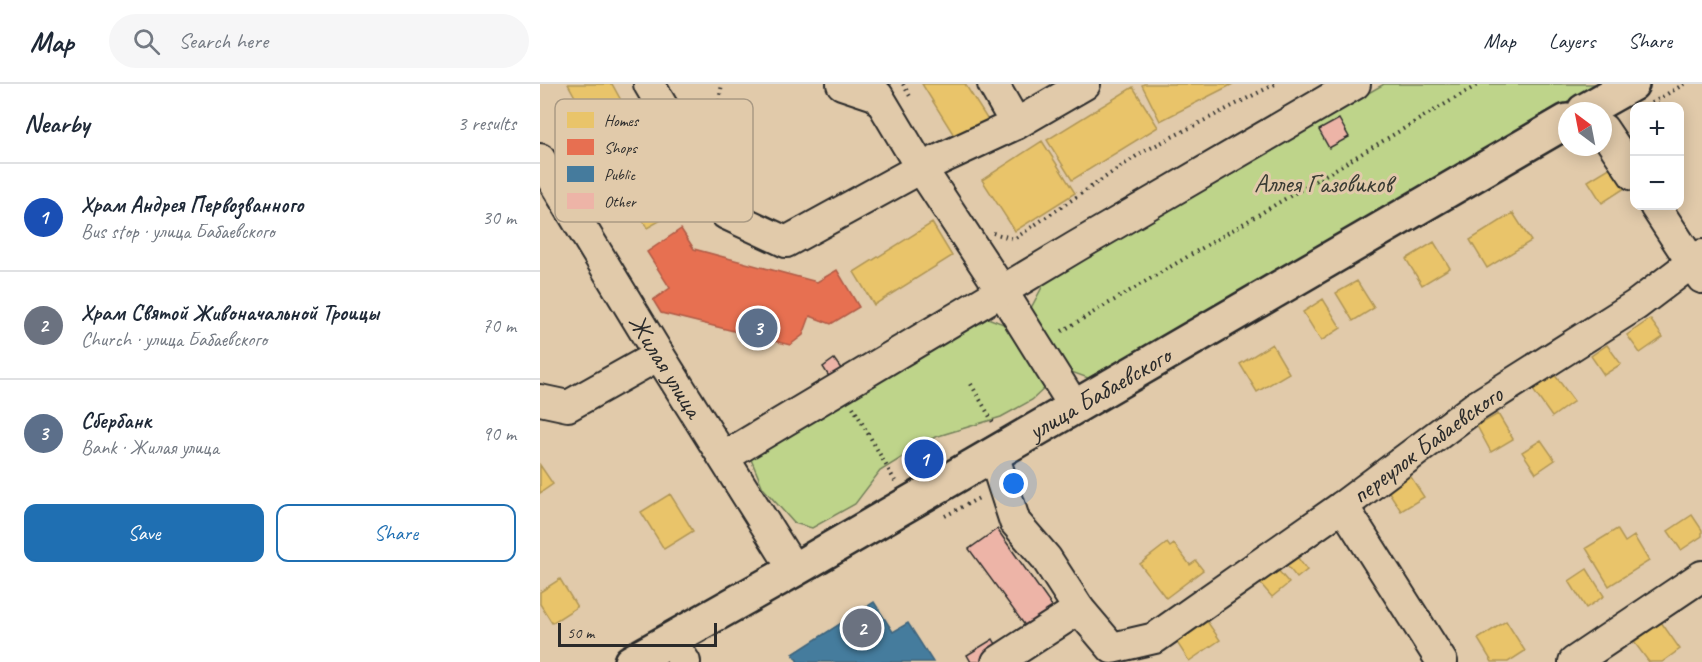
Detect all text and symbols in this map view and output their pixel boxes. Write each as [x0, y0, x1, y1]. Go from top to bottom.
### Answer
search box [109, 14, 529, 68]
text: Map [30, 24, 73, 59]
icon: search [130, 25, 163, 58]
text: Search here [178, 27, 268, 55]
text: Map [1483, 28, 1516, 54]
text: Layers [1549, 28, 1595, 54]
text: Share [1628, 28, 1672, 54]
legend [555, 99, 753, 222]
north arrow [1558, 102, 1612, 156]
map controls [1630, 102, 1684, 210]
button: + [1630, 102, 1684, 156]
text: Nearby [24, 107, 89, 140]
text: 3 results [457, 111, 516, 136]
text: Homes [604, 111, 640, 131]
text: Shops [604, 138, 638, 158]
button: − [1630, 156, 1684, 210]
text: Public [604, 165, 636, 185]
park label: Аллея Газовиков [1254, 167, 1397, 200]
text: Храм Андрея Первозванного [81, 191, 303, 219]
text: Other [604, 192, 637, 212]
text: 1 [39, 205, 48, 230]
text: 30 m [482, 205, 516, 230]
text: Bus stop · улица Бабаевского [81, 219, 275, 244]
text: Храм Святой Живоначальной Троицы [81, 299, 379, 327]
pin: 3 [738, 306, 778, 350]
street label: Жилая улица [621, 308, 712, 426]
text: 2 [39, 313, 48, 338]
text: 70 m [482, 313, 516, 338]
text: Church · улица Бабаевского [81, 327, 267, 352]
street label: улица Бабаевского [1020, 337, 1179, 448]
street label: переулок Бабаевского [1345, 376, 1510, 511]
text: Сбербанк [81, 407, 151, 435]
text: 3 [39, 421, 48, 446]
text: 90 m [482, 421, 516, 446]
text: Bank · Жилая улица [81, 435, 219, 460]
pin: 1 [904, 436, 944, 482]
your location [999, 469, 1028, 498]
button: Save [24, 504, 264, 562]
button: Share [276, 504, 516, 562]
pin: 2 [842, 606, 882, 650]
scale bar [558, 620, 717, 648]
text: 50 m [567, 623, 594, 643]

